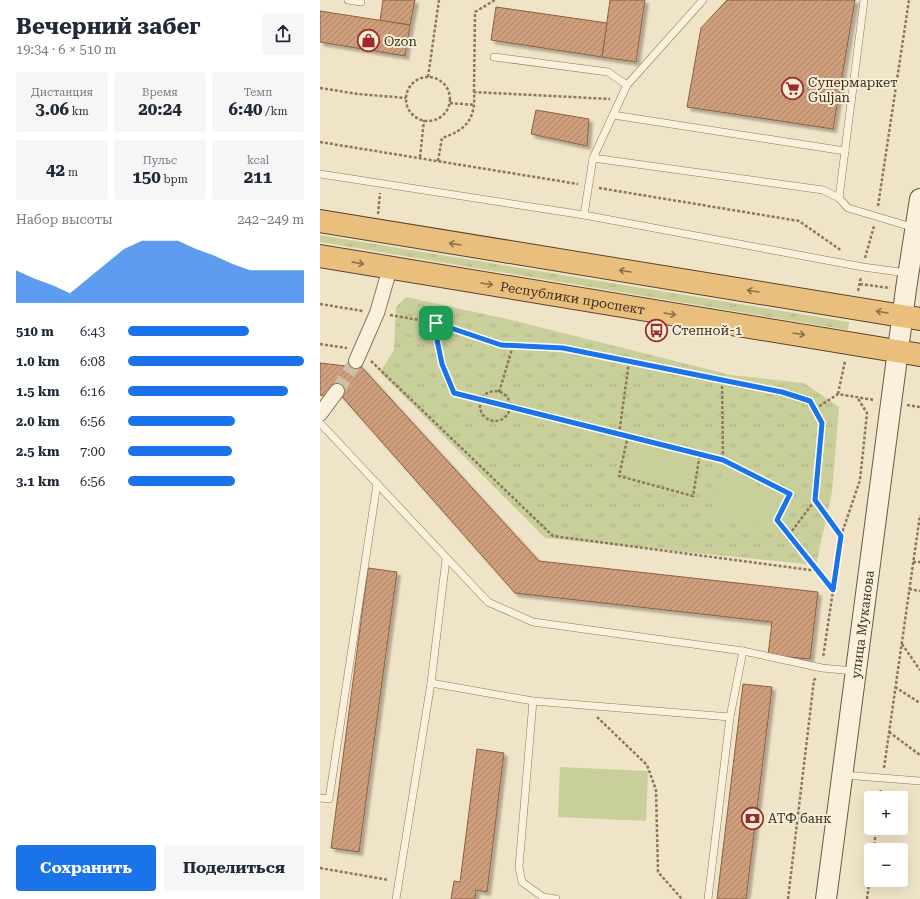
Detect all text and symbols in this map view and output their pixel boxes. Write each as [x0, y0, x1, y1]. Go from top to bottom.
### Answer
button: share [262, 13, 304, 55]
text: Вечерний забег [16, 14, 201, 39]
shop icon: Ozon [356, 28, 382, 54]
place label: Ozon [384, 34, 417, 49]
text: 19:34 · 6 × 510 m [16, 42, 116, 57]
place label: Супермаркет Guljan [808, 75, 898, 105]
supermarket icon: Супермаркет Guljan [779, 76, 805, 102]
text: Дистанция [31, 86, 93, 99]
text: Время [142, 86, 178, 99]
text: Темп [244, 86, 272, 99]
text: 3.06 [35, 99, 69, 119]
text: 20:24 [138, 99, 182, 119]
text: 6:40 [229, 99, 262, 119]
text: km [69, 105, 89, 118]
text: /km [262, 105, 287, 118]
text: Пульс [143, 154, 177, 167]
text: kcal [247, 154, 269, 167]
text: 42 [46, 160, 65, 180]
text: m [65, 166, 78, 179]
text: 150 [132, 167, 161, 187]
text: 211 [244, 167, 272, 187]
text: bpm [161, 173, 188, 186]
text: Набор высоты [16, 212, 113, 227]
text: 242–249 m [237, 212, 304, 227]
one-way arrow [449, 240, 462, 248]
one-way arrow [352, 259, 365, 267]
one-way arrow [619, 267, 632, 275]
street label: Республики проспект [499, 278, 646, 317]
one-way arrow [480, 280, 493, 288]
one-way arrow [747, 287, 760, 295]
pin [419, 306, 453, 340]
one-way arrow [875, 308, 888, 316]
one-way arrow [663, 310, 676, 318]
icon: arrive [425, 312, 447, 334]
bus stop icon: Степной-1 [643, 317, 669, 343]
place label: Степной-1 [672, 323, 742, 338]
text: 510 m [16, 324, 54, 339]
text: 6:43 [80, 324, 105, 339]
one-way arrow [792, 330, 805, 338]
text: 1.0 km [16, 354, 59, 369]
text: 6:08 [80, 354, 105, 369]
text: 1.5 km [16, 384, 59, 399]
text: 6:16 [80, 384, 105, 399]
text: 2.0 km [16, 414, 59, 429]
text: 6:56 [80, 414, 105, 429]
text: 2.5 km [16, 444, 59, 459]
text: 7:00 [80, 444, 105, 459]
text: 3.1 km [16, 474, 59, 489]
text: 6:56 [80, 474, 105, 489]
street label: улица Муканова [848, 569, 877, 679]
map controls [864, 791, 908, 887]
button: + [864, 791, 908, 835]
bank icon: АТФ банк [739, 805, 765, 831]
place label: АТФ банк [768, 811, 832, 826]
button: − [864, 843, 908, 887]
button: Сохранить [16, 845, 156, 891]
button: Поделиться [164, 845, 304, 891]

